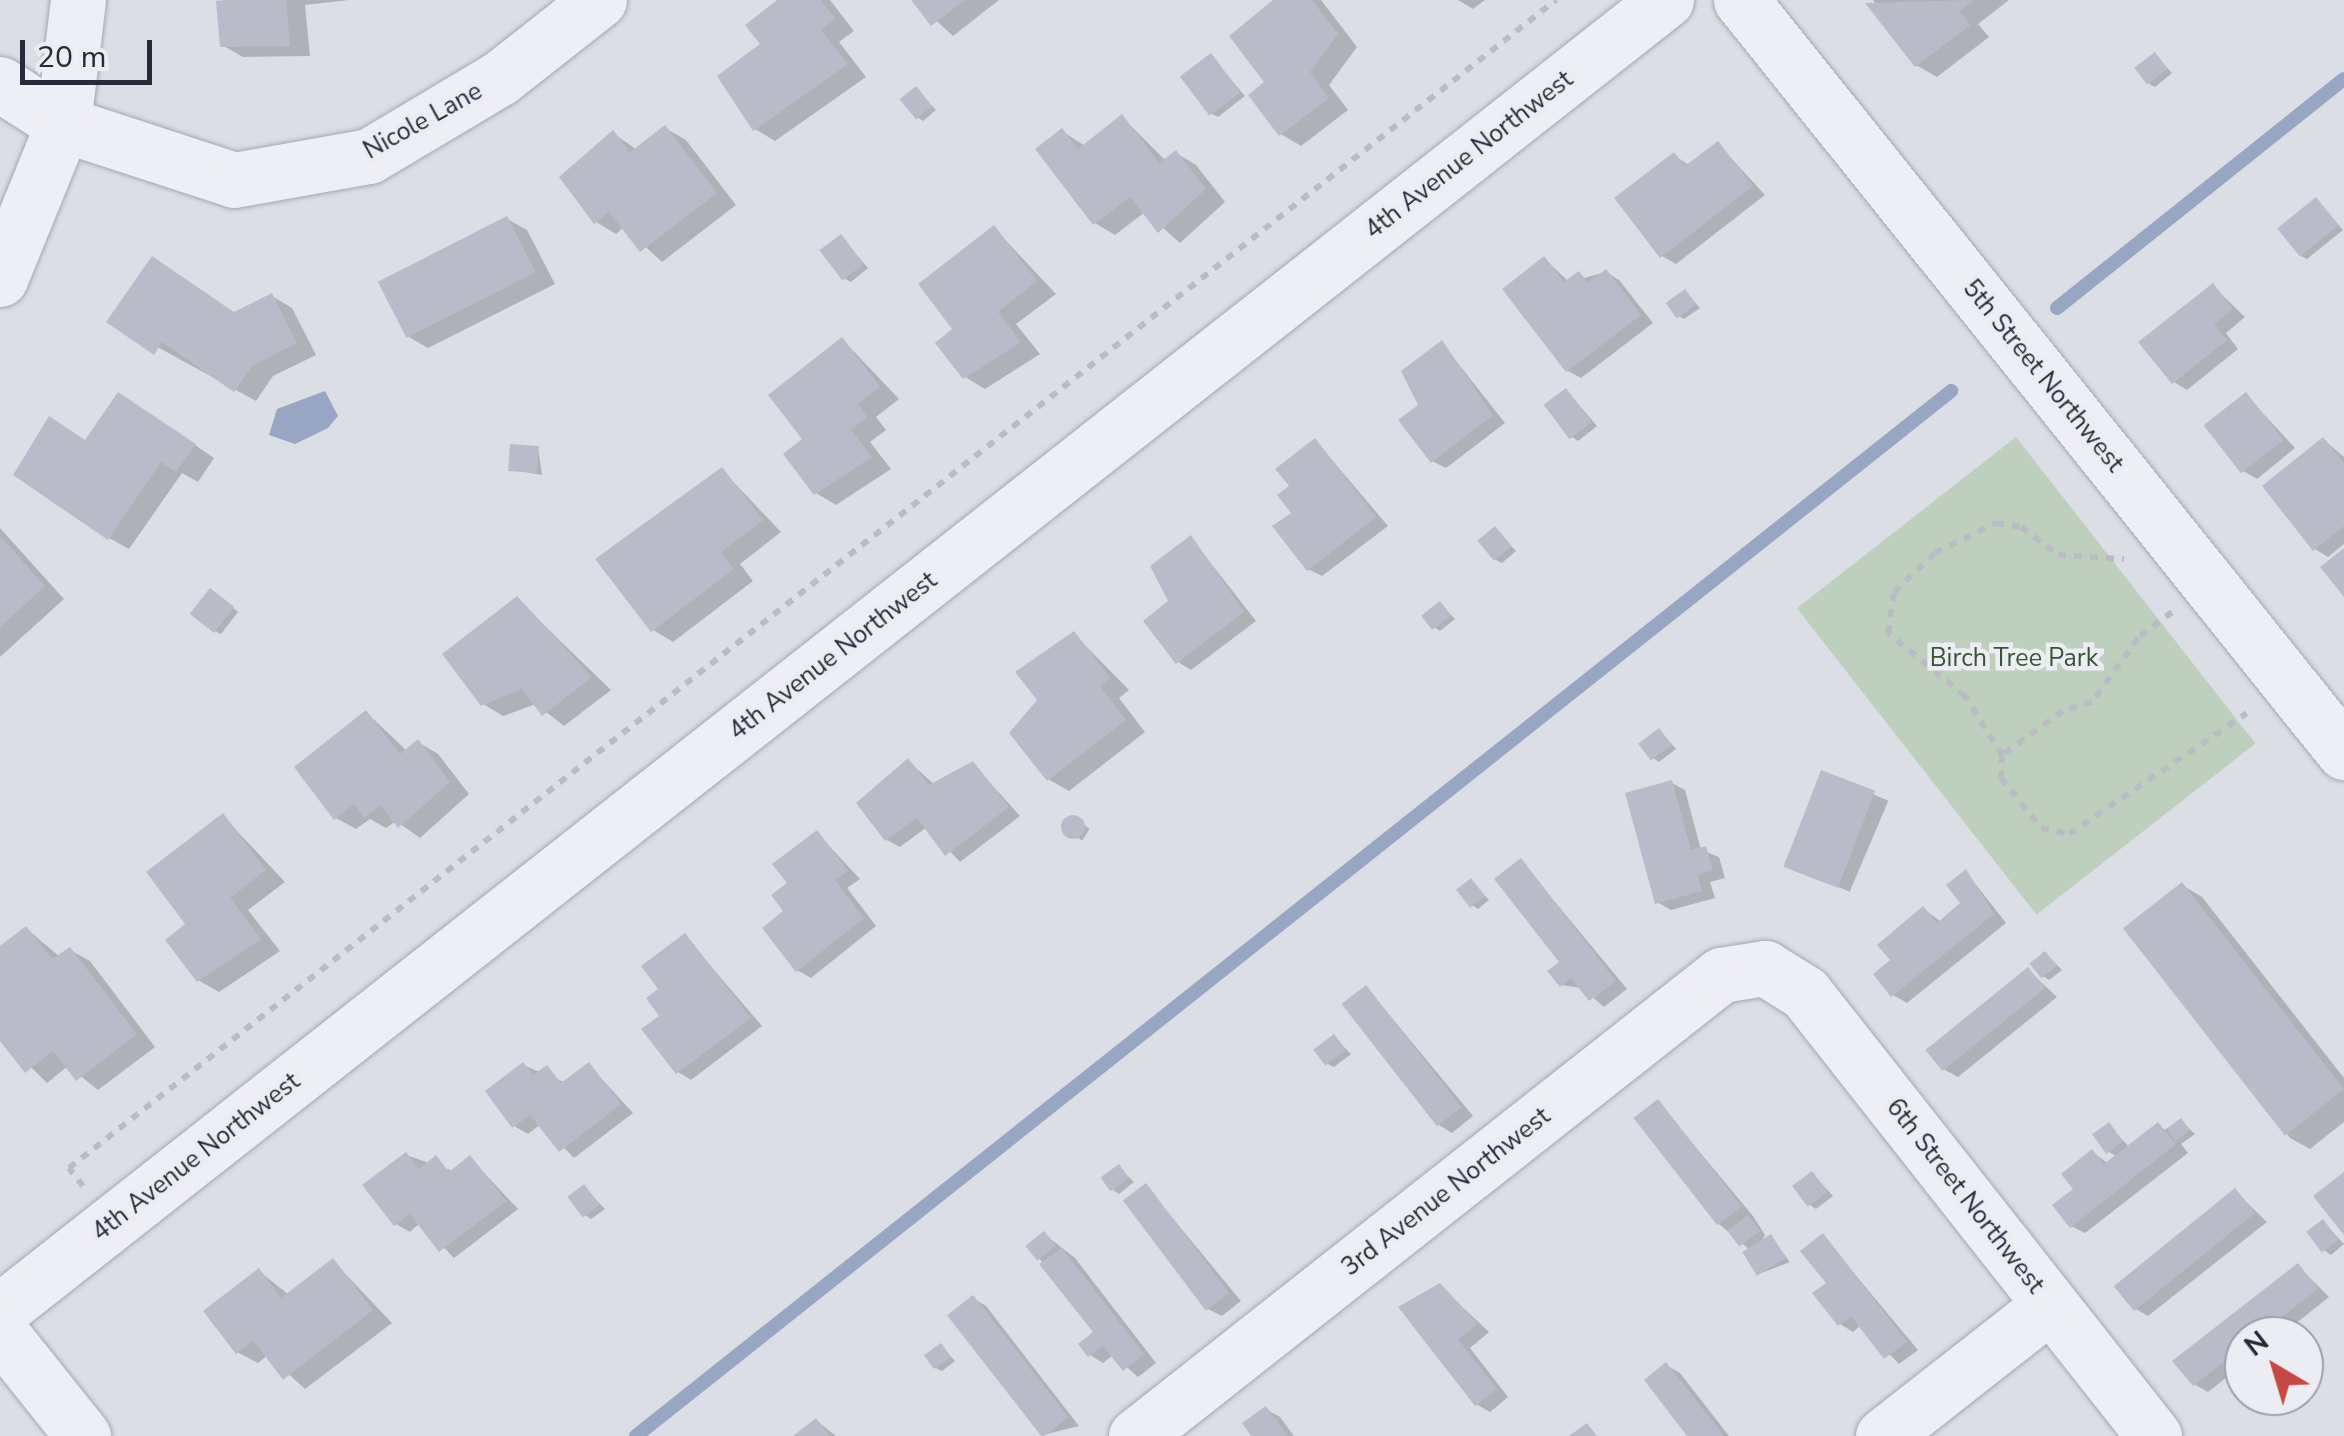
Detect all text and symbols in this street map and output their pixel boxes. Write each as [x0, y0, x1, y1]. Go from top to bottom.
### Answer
scale bar [25, 20, 158, 82]
text: 20 m [37, 37, 106, 78]
street label: 4th Avenue Northwest [1359, 65, 1579, 245]
street label: Nicole Lane [359, 76, 487, 166]
street label: 5th Street Northwest [1956, 274, 2130, 478]
street label: 4th Avenue Northwest [723, 566, 943, 746]
park label: Birch Tree Park [1930, 643, 2098, 673]
street label: 4th Avenue Northwest [86, 1067, 306, 1247]
street label: 6th Street Northwest [1880, 1093, 2050, 1299]
street label: 3rd Avenue Northwest [1336, 1101, 1556, 1283]
north arrow [2224, 1316, 2324, 1416]
text: N [2237, 1323, 2277, 1365]

